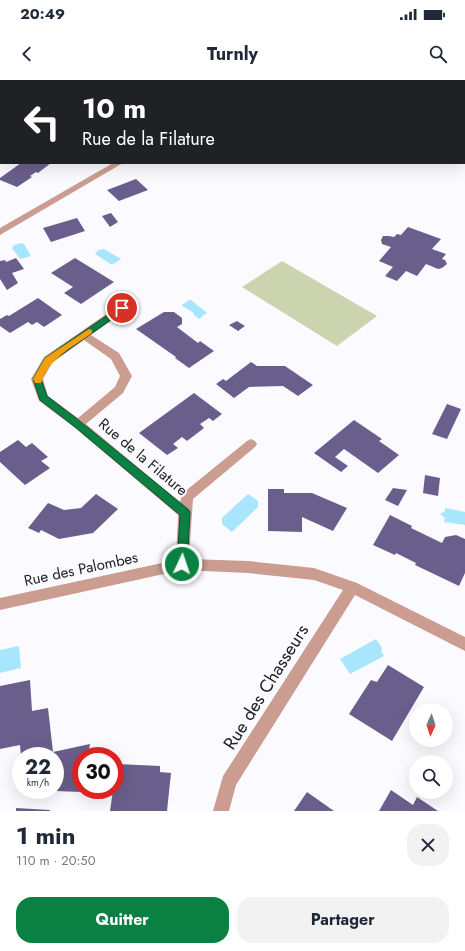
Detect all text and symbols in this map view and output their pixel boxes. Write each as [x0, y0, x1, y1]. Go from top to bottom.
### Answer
text: 20:49 [20, 3, 65, 25]
text: Turnly [207, 41, 258, 67]
icon: back [16, 43, 38, 65]
icon: search [427, 43, 449, 65]
text: 10 m [82, 88, 146, 129]
icon: left [16, 96, 68, 148]
text: Rue de la Filature [82, 126, 215, 152]
pin [105, 291, 139, 325]
icon: arrive [111, 297, 133, 319]
street label: Rue de la Filature [94, 413, 193, 501]
position arrow [161, 543, 203, 585]
street label: Rue des Palombes [22, 546, 140, 592]
street label: Rue des Chasseurs [217, 619, 315, 755]
north arrow [409, 703, 453, 747]
map controls [409, 703, 453, 799]
speed limit sign: 30 [72, 747, 124, 799]
text: 22 [25, 753, 51, 782]
button: search [409, 755, 453, 799]
text: km/h [27, 775, 49, 790]
text: 1 min [16, 818, 76, 853]
button: close [407, 824, 449, 866]
text: 110 m · 20:50 [16, 851, 95, 870]
button: Quitter [16, 897, 229, 943]
button: Partager [237, 897, 449, 943]

